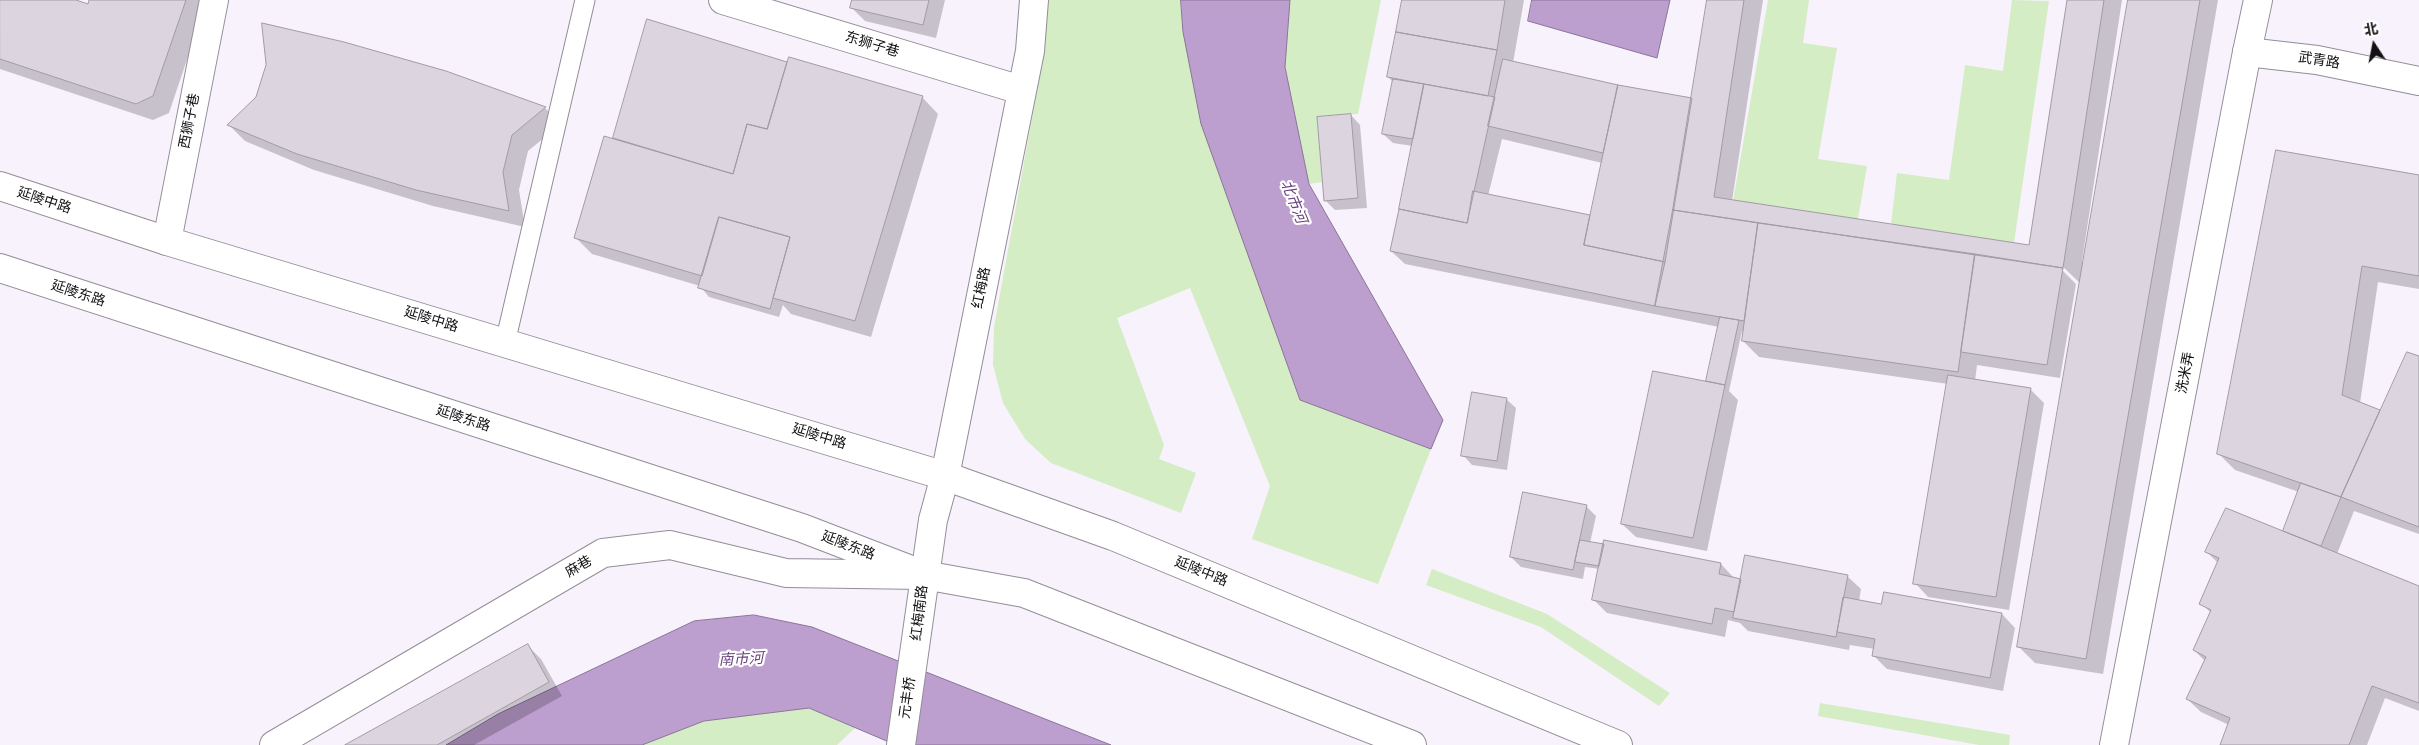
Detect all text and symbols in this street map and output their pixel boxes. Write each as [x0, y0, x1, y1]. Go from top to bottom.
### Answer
north arrow [2349, 20, 2399, 70]
text: 北 [2363, 20, 2380, 39]
street label: 东狮子巷 [843, 29, 901, 61]
street label: 武青路 [2297, 49, 2341, 73]
street label: 西狮子巷 [176, 92, 204, 150]
water label: 北市河 [1276, 178, 1310, 226]
street label: 延陵中路 [15, 184, 73, 218]
street label: 红梅路 [970, 266, 994, 310]
street label: 延陵东路 [49, 277, 107, 311]
street label: 延陵中路 [402, 304, 460, 336]
street label: 洗米弄 [2174, 351, 2198, 395]
street label: 延陵东路 [434, 402, 492, 436]
street label: 延陵中路 [790, 421, 848, 453]
street label: 延陵东路 [819, 528, 877, 564]
street label: 麻巷 [563, 553, 595, 581]
street label: 延陵中路 [1172, 554, 1230, 590]
street label: 红梅南路 [908, 584, 932, 642]
water label: 南市河 [718, 650, 764, 670]
street label: 元丰桥 [897, 676, 919, 720]

